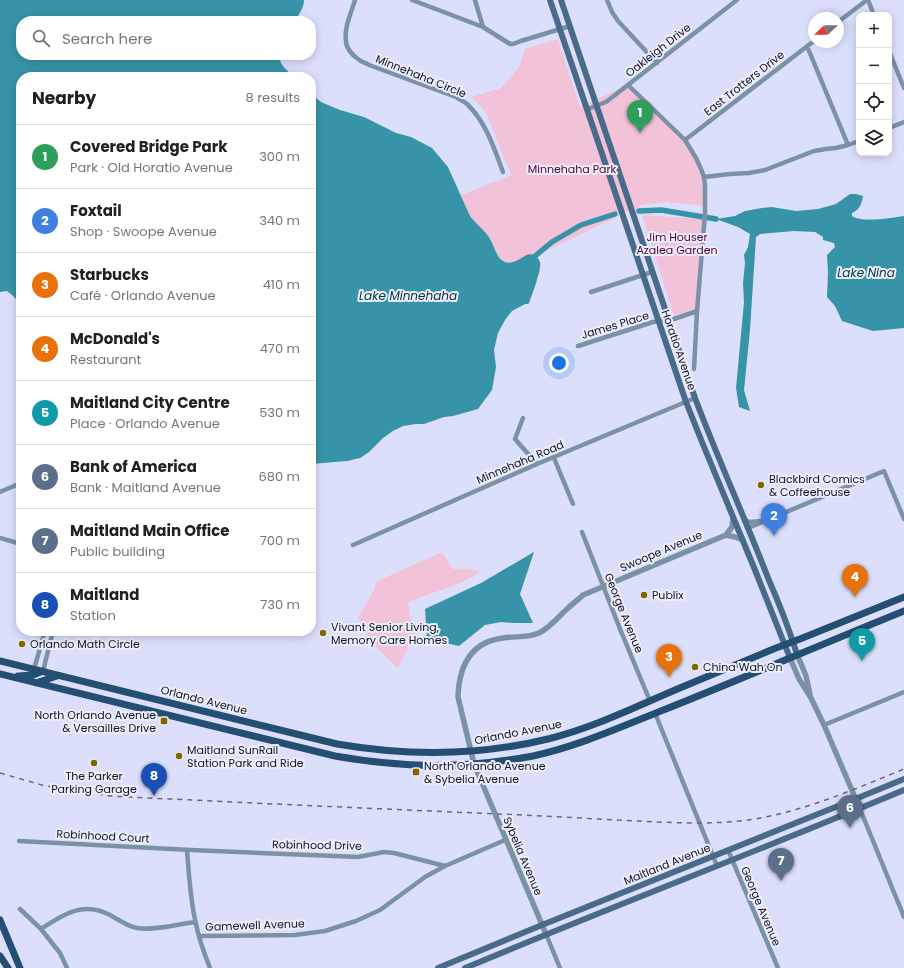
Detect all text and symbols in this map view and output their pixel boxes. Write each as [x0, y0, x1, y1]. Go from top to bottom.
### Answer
north arrow [808, 12, 844, 48]
map controls [856, 12, 892, 156]
button: + [856, 12, 892, 48]
search box [16, 16, 316, 60]
street label: Oakleigh Drive [622, 19, 694, 81]
icon: search [30, 27, 52, 49]
text: Search here [62, 28, 152, 49]
street label: East Trotters Drive [700, 46, 788, 119]
button: − [856, 48, 892, 84]
street label: Minnehaha Circle [373, 51, 469, 102]
button: locate [856, 84, 892, 120]
text: Nearby [32, 86, 96, 110]
text: 8 results [246, 88, 300, 107]
pin: 1 [627, 100, 653, 133]
button: layers [856, 120, 892, 156]
text: Covered Bridge Park [70, 136, 227, 157]
text: 1 [43, 147, 47, 166]
text: 300 m [259, 147, 300, 166]
text: Park · Old Horatio Avenue [70, 158, 233, 177]
park label: Minnehaha Park [528, 161, 617, 177]
text: Foxtail [70, 200, 122, 221]
text: 2 [41, 211, 49, 230]
text: 340 m [259, 211, 300, 230]
text: Shop · Swoope Avenue [70, 222, 217, 241]
park label: Jim Houser Azalea Garden [636, 229, 718, 258]
text: Starbucks [70, 264, 149, 285]
water label: Lake Nina [837, 264, 895, 281]
text: 3 [41, 275, 49, 294]
text: 410 m [263, 275, 300, 294]
text: Café · Orlando Avenue [70, 286, 216, 305]
water label: Lake Minnehaha [359, 287, 457, 304]
street label: James Place [579, 307, 651, 343]
street label: Horatio Avenue [658, 308, 700, 393]
text: McDonald's [70, 328, 160, 349]
text: 4 [41, 339, 49, 358]
text: 470 m [260, 339, 300, 358]
text: Restaurant [70, 350, 141, 369]
your location [549, 353, 569, 373]
text: Maitland City Centre [70, 392, 230, 413]
text: 5 [41, 403, 49, 422]
text: 530 m [259, 403, 300, 422]
text: Place · Orlando Avenue [70, 414, 220, 433]
street label: Minnehaha Road [474, 436, 566, 488]
text: Bank of America [70, 456, 197, 477]
text: 6 [41, 467, 49, 486]
text: 680 m [259, 467, 300, 486]
place label: Blackbird Comics & Coffeehouse [769, 471, 865, 500]
text: Bank · Maitland Avenue [70, 478, 221, 497]
marker: Blackbird Comics & Coffeehouse [756, 480, 766, 490]
pin: 2 [761, 503, 787, 536]
text: Maitland Main Office [70, 520, 230, 541]
street label: Swoope Avenue [617, 526, 705, 576]
text: 7 [42, 531, 48, 550]
text: 700 m [260, 531, 300, 550]
text: Public building [70, 542, 165, 561]
pin: 4 [842, 564, 868, 597]
street label: George Avenue [601, 571, 647, 656]
text: Maitland [70, 584, 139, 605]
place label: Publix [652, 587, 684, 603]
marker: Publix [639, 590, 649, 600]
text: 8 [41, 595, 49, 614]
text: 730 m [260, 595, 300, 614]
text: Station [70, 606, 116, 625]
place label: Vivant Senior Living, Memory Care Homes [331, 619, 447, 648]
marker: Vivant Senior Living, Memory Care Homes [318, 628, 328, 638]
pin: 5 [849, 628, 875, 661]
place label: Orlando Math Circle [30, 636, 140, 652]
marker: Orlando Math Circle [17, 639, 27, 649]
pin: 3 [656, 644, 682, 677]
place label: China Wah On [703, 659, 783, 675]
marker: China Wah On [690, 662, 700, 672]
street label: Orlando Avenue [159, 682, 249, 719]
place label: North Orlando Avenue & Versailles Drive [34, 707, 156, 736]
marker: North Orlando Avenue & Versailles Drive [159, 716, 169, 726]
street label: Orlando Avenue [473, 716, 563, 748]
place label: Maitland SunRail Station Park and Ride [187, 742, 304, 771]
marker: Maitland SunRail Station Park and Ride [174, 751, 184, 761]
marker: The Parker Parking Garage [89, 758, 99, 768]
place label: North Orlando Avenue & Sybelia Avenue [424, 758, 546, 787]
pin: 8 [141, 763, 167, 796]
marker: North Orlando Avenue & Sybelia Avenue [411, 767, 421, 777]
place label: The Parker Parking Garage [51, 768, 137, 797]
pin: 6 [837, 795, 863, 828]
street label: Sybelia Avenue [499, 814, 547, 898]
street label: Robinhood Court [56, 826, 150, 846]
street label: Robinhood Drive [272, 836, 362, 854]
street label: Maitland Avenue [621, 839, 713, 889]
pin: 7 [768, 848, 794, 881]
street label: George Avenue [737, 864, 785, 948]
street label: Gamewell Avenue [205, 915, 305, 935]

